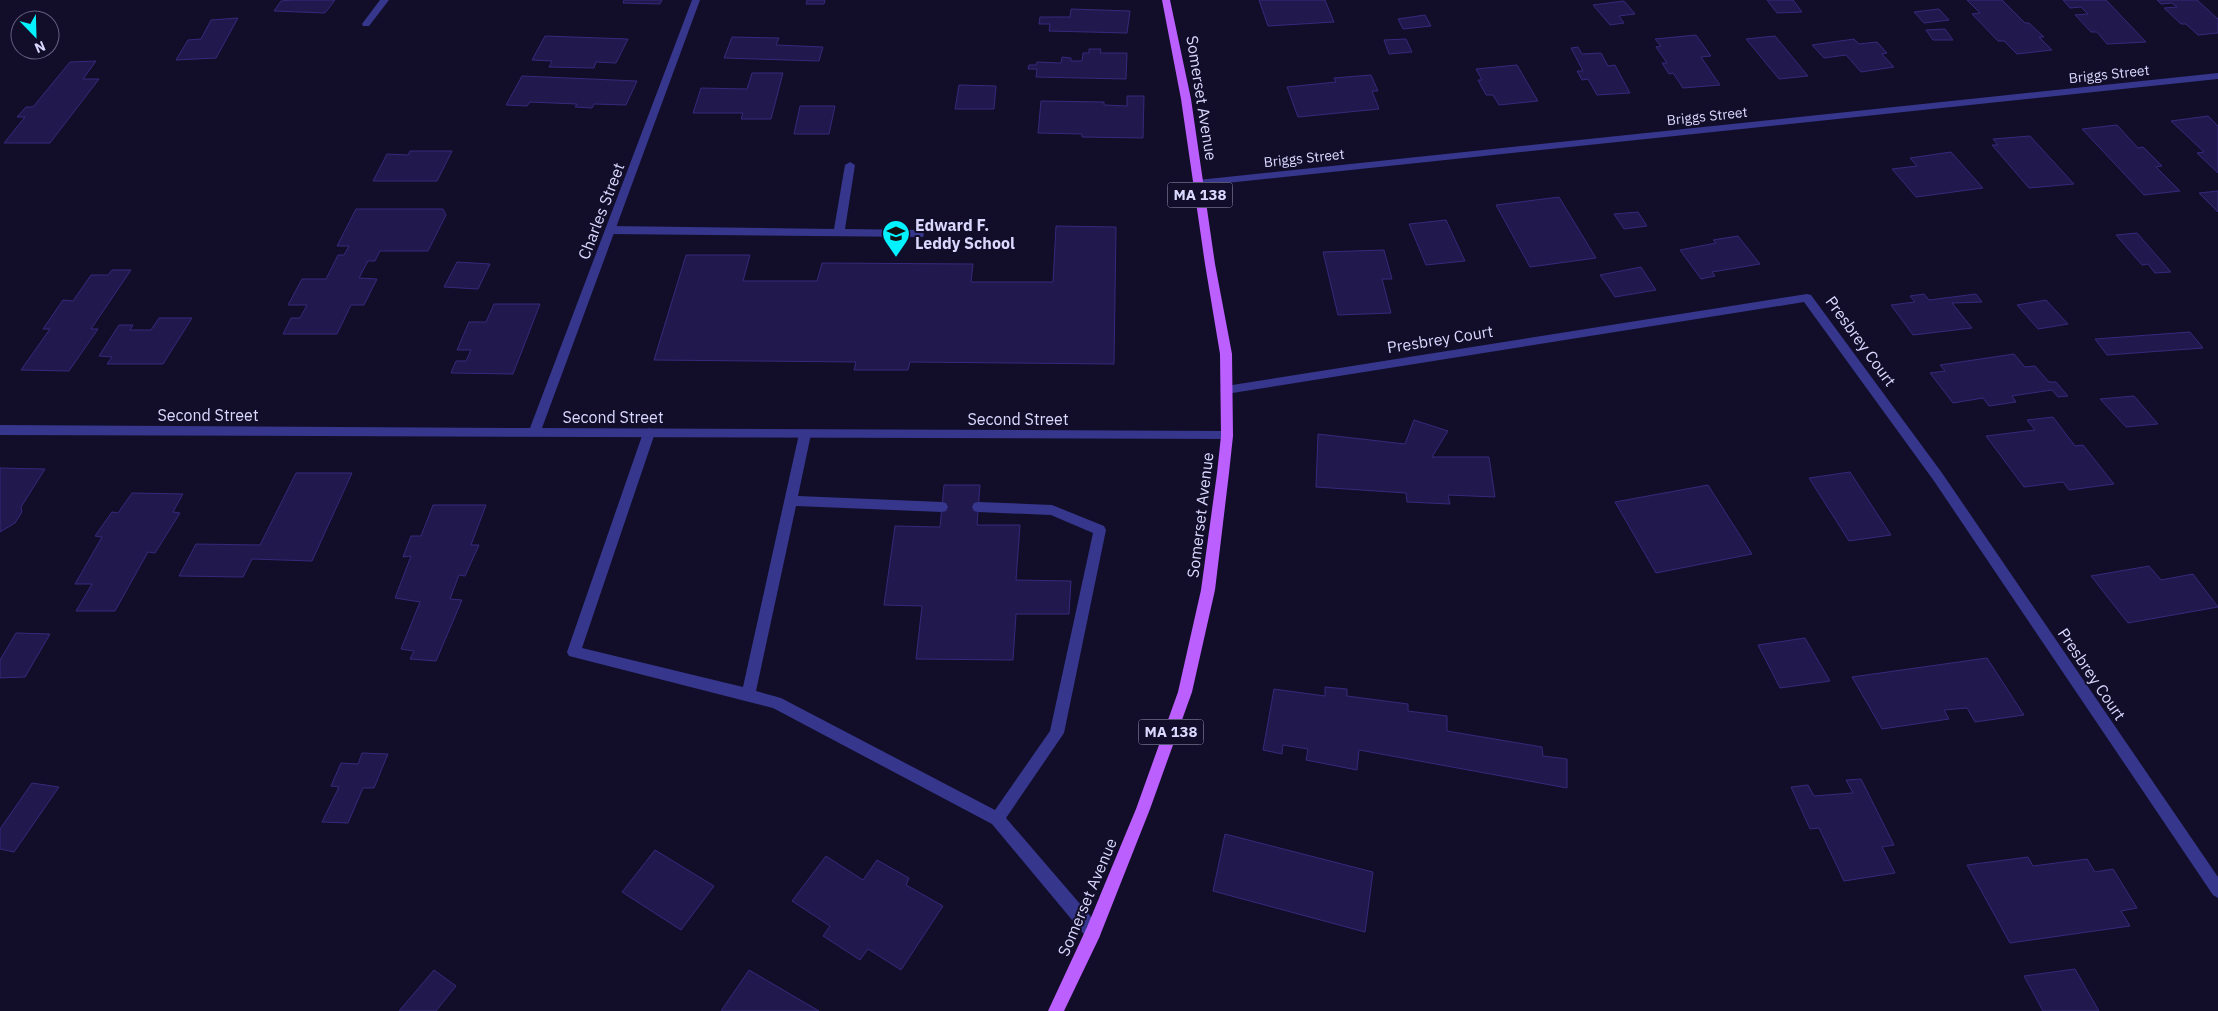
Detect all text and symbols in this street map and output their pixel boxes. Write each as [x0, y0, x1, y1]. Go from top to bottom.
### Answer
north arrow [10, 10, 60, 60]
street label: Somerset Avenue [1182, 34, 1222, 162]
text: N [32, 37, 48, 57]
street label: Briggs Street [2068, 61, 2150, 87]
street label: Briggs Street [1666, 103, 1748, 129]
street label: Briggs Street [1263, 145, 1345, 171]
street label: Charles Street [573, 160, 629, 262]
road number: MA 138 [1168, 182, 1232, 208]
place label: Edward F. Leddy School [915, 215, 1015, 253]
school or university icon: Edward F. Leddy School [881, 219, 911, 258]
street label: Presbrey Court [1821, 292, 1901, 390]
street label: Presbrey Court [1386, 321, 1494, 357]
street label: Second Street [157, 405, 259, 425]
street label: Second Street [562, 407, 664, 427]
street label: Second Street [967, 409, 1069, 429]
street label: Somerset Avenue [1182, 451, 1218, 579]
street label: Presbrey Court [2054, 624, 2130, 724]
road number: MA 138 [1138, 720, 1204, 744]
street label: Somerset Avenue [1053, 835, 1121, 959]

